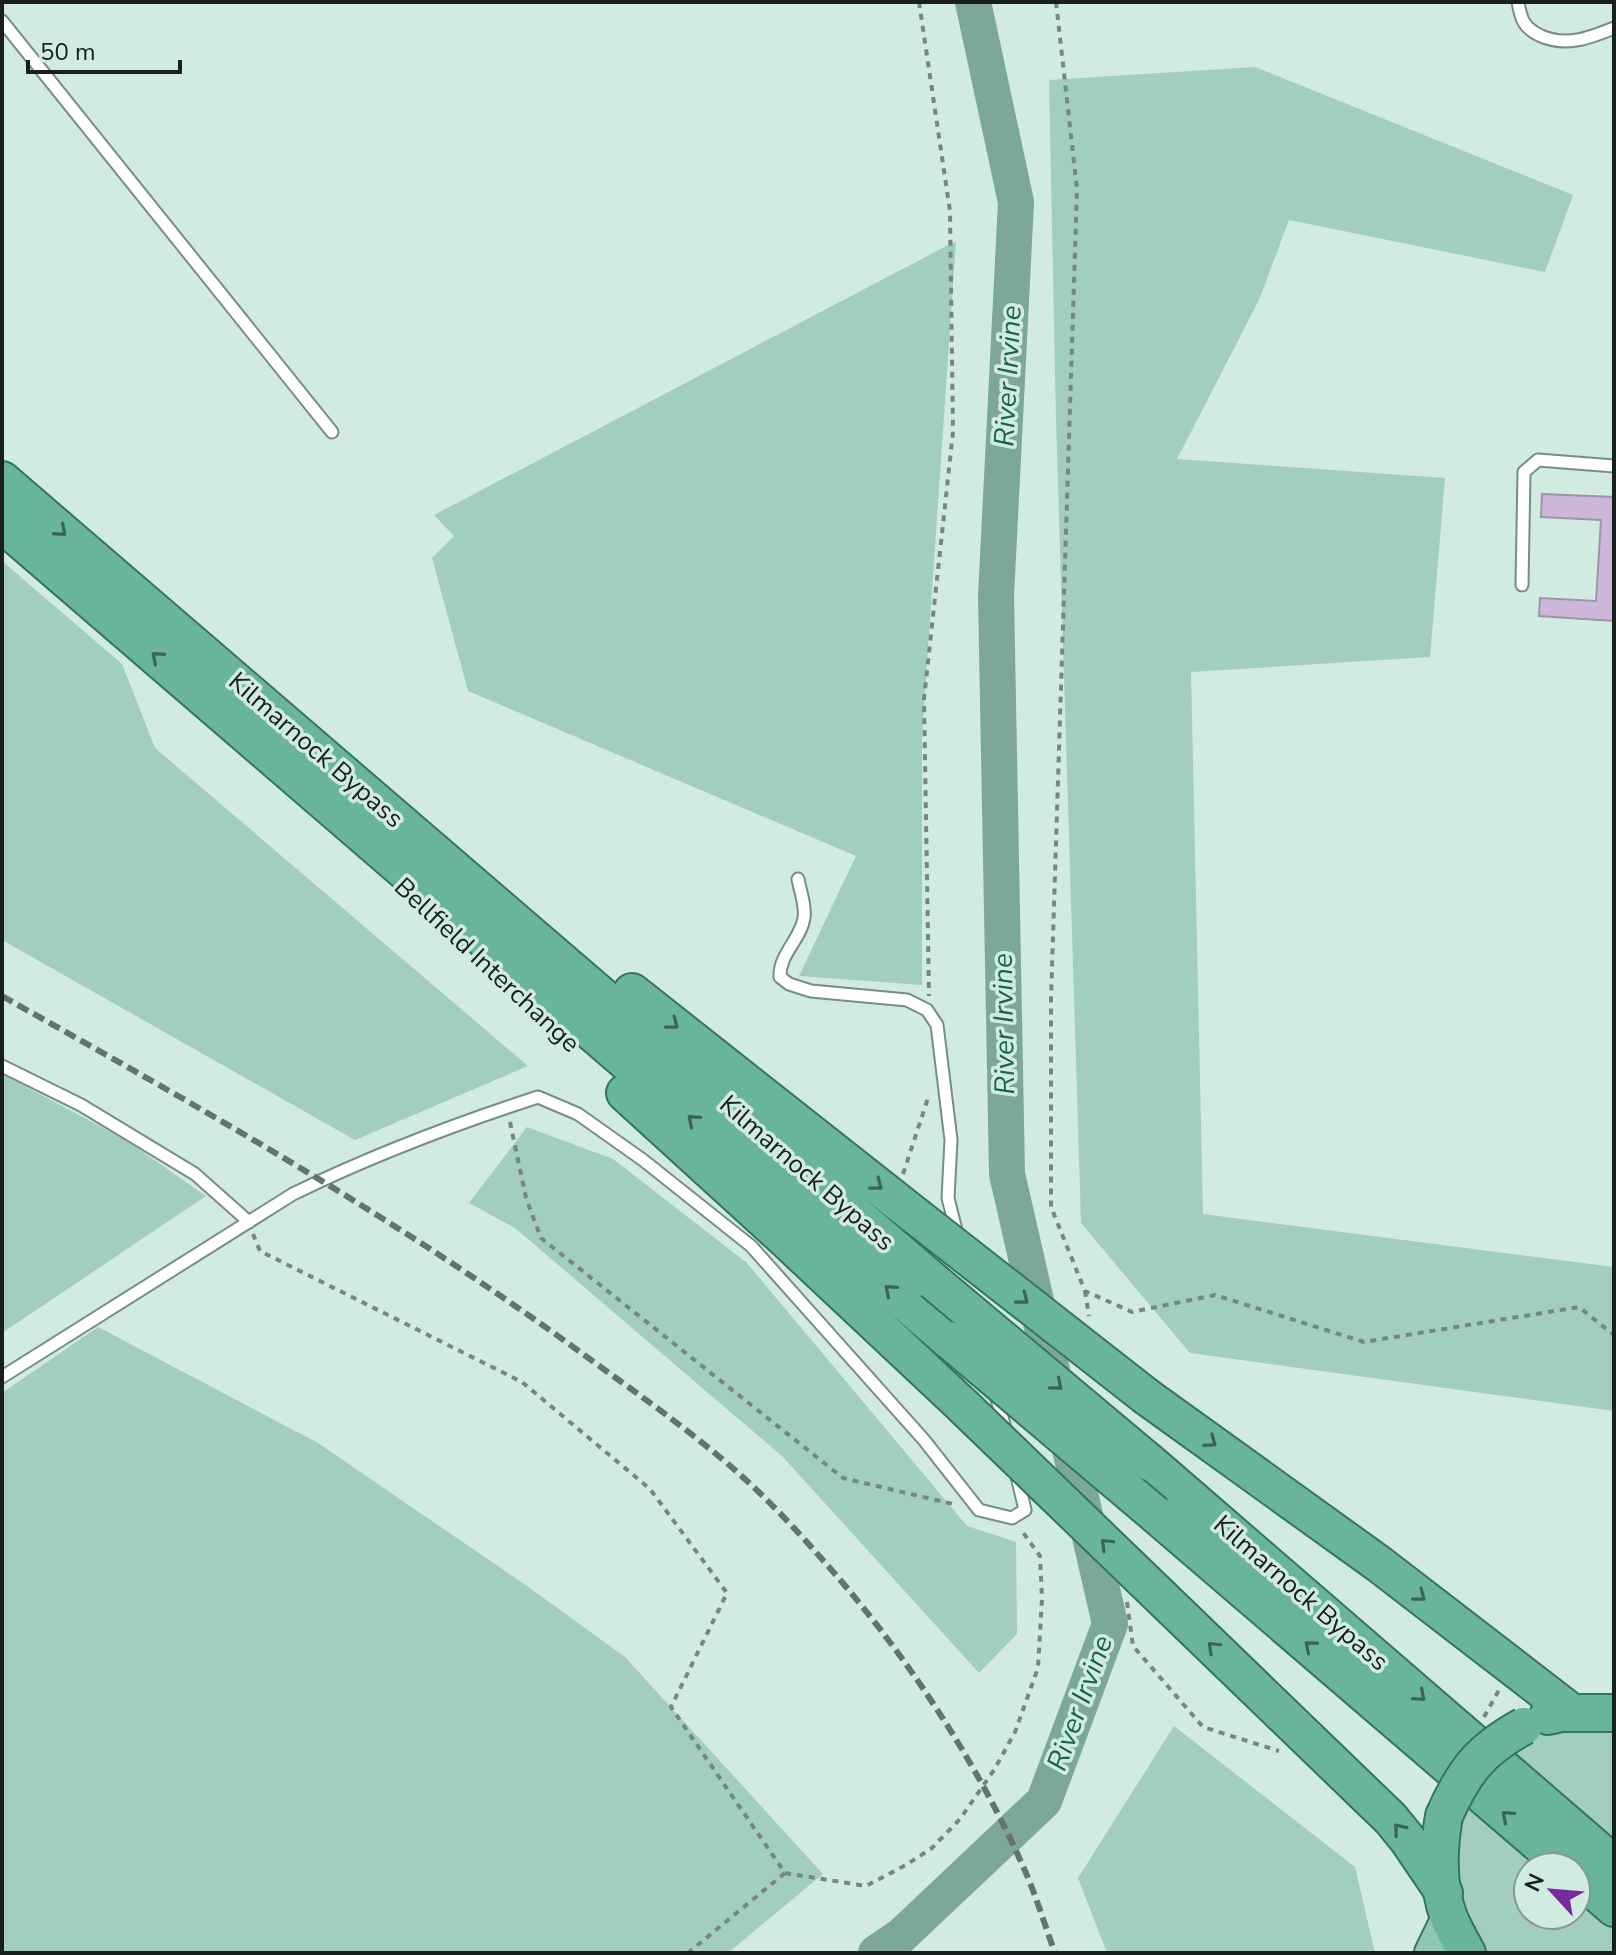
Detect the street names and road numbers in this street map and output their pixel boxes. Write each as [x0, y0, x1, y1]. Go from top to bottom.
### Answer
street label: Kilmarnock Bypass [221, 664, 411, 836]
street label: Bellfield Interchange [387, 870, 587, 1060]
street label: Kilmarnock Bypass [712, 1087, 902, 1259]
street label: Kilmarnock Bypass [1206, 1507, 1396, 1679]

